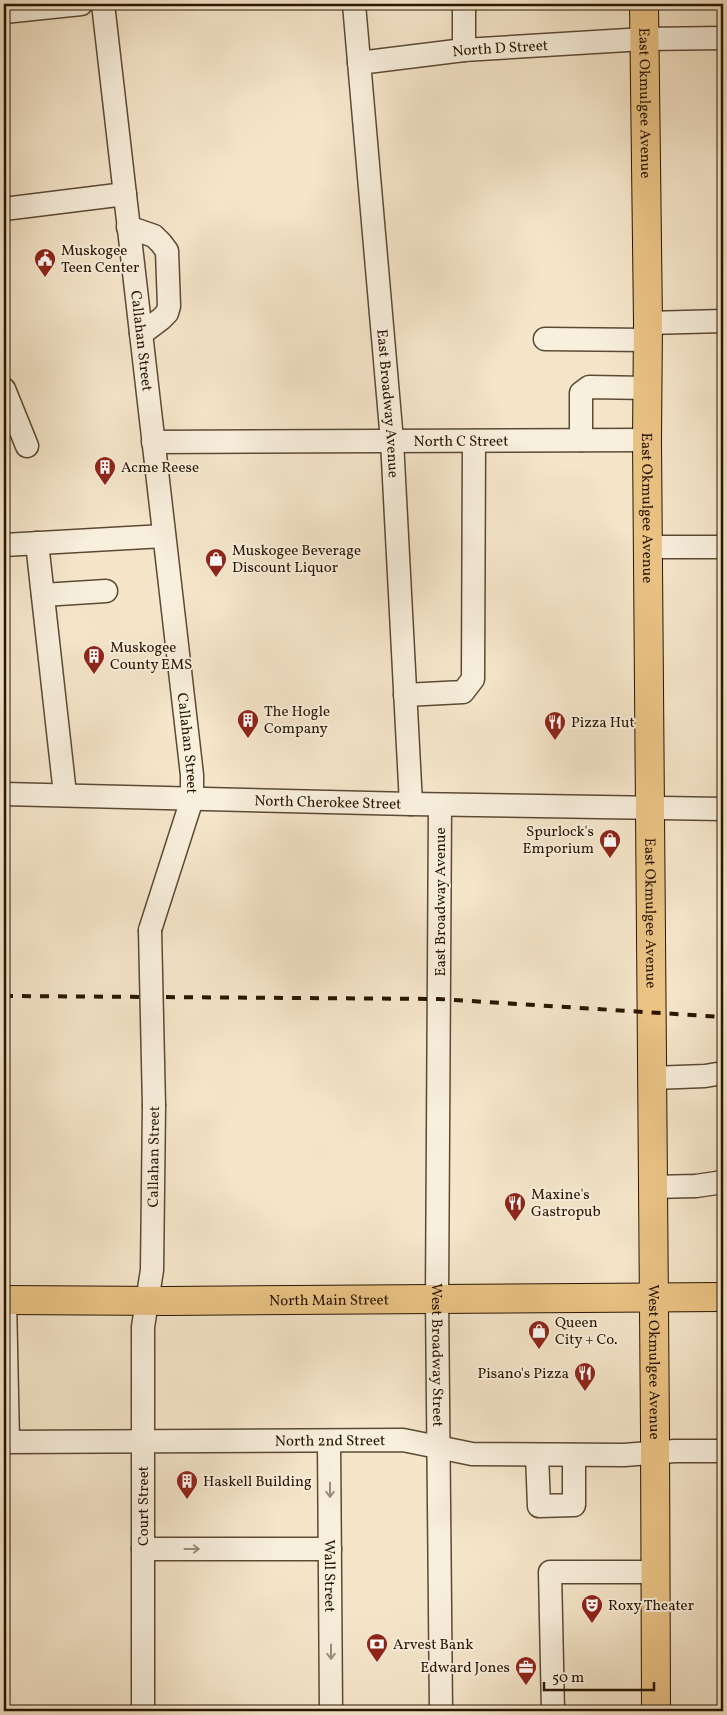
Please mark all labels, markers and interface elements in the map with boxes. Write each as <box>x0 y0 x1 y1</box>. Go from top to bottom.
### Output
street label: East Okmulgee Avenue <box>632 28 655 178</box>
street label: North D Street <box>451 36 549 63</box>
place label: Muskogee Teen Center <box>61 241 139 279</box>
public building icon: Muskogee Teen Center <box>33 247 57 278</box>
street label: Callahan Street <box>124 289 157 393</box>
street label: East Broadway Avenue <box>370 328 403 479</box>
street label: North C Street <box>414 432 508 453</box>
street label: East Okmulgee Avenue <box>635 433 657 583</box>
building icon: Acme Reese <box>93 455 117 486</box>
place label: Acme Reese <box>121 458 199 479</box>
place label: Muskogee Beverage Discount Liquor <box>232 541 361 579</box>
shop icon: Muskogee Beverage Discount Liquor <box>204 547 228 578</box>
place label: Muskogee County EMS <box>110 638 192 676</box>
building icon: Muskogee County EMS <box>82 644 106 675</box>
street label: Callahan Street <box>171 692 201 794</box>
place label: The Hogle Company <box>264 702 330 740</box>
building icon: The Hogle Company <box>236 708 260 739</box>
restaurant icon: Pizza Hut <box>543 710 567 741</box>
place label: Pizza Hut <box>571 713 635 734</box>
street label: North Cherokee Street <box>254 791 402 816</box>
place label: Spurlock's Emporium <box>523 822 594 860</box>
street label: East Broadway Avenue <box>431 827 452 977</box>
shop icon: Spurlock's Emporium <box>598 828 622 859</box>
street label: East Okmulgee Avenue <box>638 838 660 988</box>
street label: Callahan Street <box>144 1106 166 1208</box>
place label: Maxine's Gastropub <box>531 1185 601 1223</box>
restaurant icon: Maxine's Gastropub <box>503 1191 527 1222</box>
street label: West Broadway Street <box>425 1283 447 1427</box>
street label: West Okmulgee Avenue <box>642 1284 664 1440</box>
street label: North Main Street <box>269 1290 389 1312</box>
place label: Queen City + Co. <box>555 1313 618 1351</box>
shop icon: Queen City + Co. <box>527 1319 551 1350</box>
restaurant icon: Pisano's Pizza <box>573 1361 597 1392</box>
place label: Pisano's Pizza <box>478 1364 569 1385</box>
street label: North 2nd Street <box>275 1431 385 1453</box>
street label: Court Street <box>134 1466 155 1546</box>
building icon: Haskell Building <box>175 1469 199 1500</box>
place label: Haskell Building <box>203 1472 312 1493</box>
one-way arrow <box>325 1481 335 1497</box>
street label: Wall Street <box>318 1540 339 1613</box>
one-way arrow <box>184 1544 200 1554</box>
theatre icon: Roxy Theater <box>580 1593 604 1624</box>
place label: Roxy Theater <box>608 1596 694 1617</box>
bank icon: Arvest Bank <box>365 1632 389 1663</box>
place label: Arvest Bank <box>393 1635 473 1656</box>
one-way arrow <box>326 1644 336 1660</box>
office icon: Edward Jones <box>514 1655 538 1686</box>
place label: Edward Jones <box>420 1658 510 1679</box>
scale bar <box>544 1660 654 1692</box>
text: 50 m <box>552 1668 584 1689</box>

